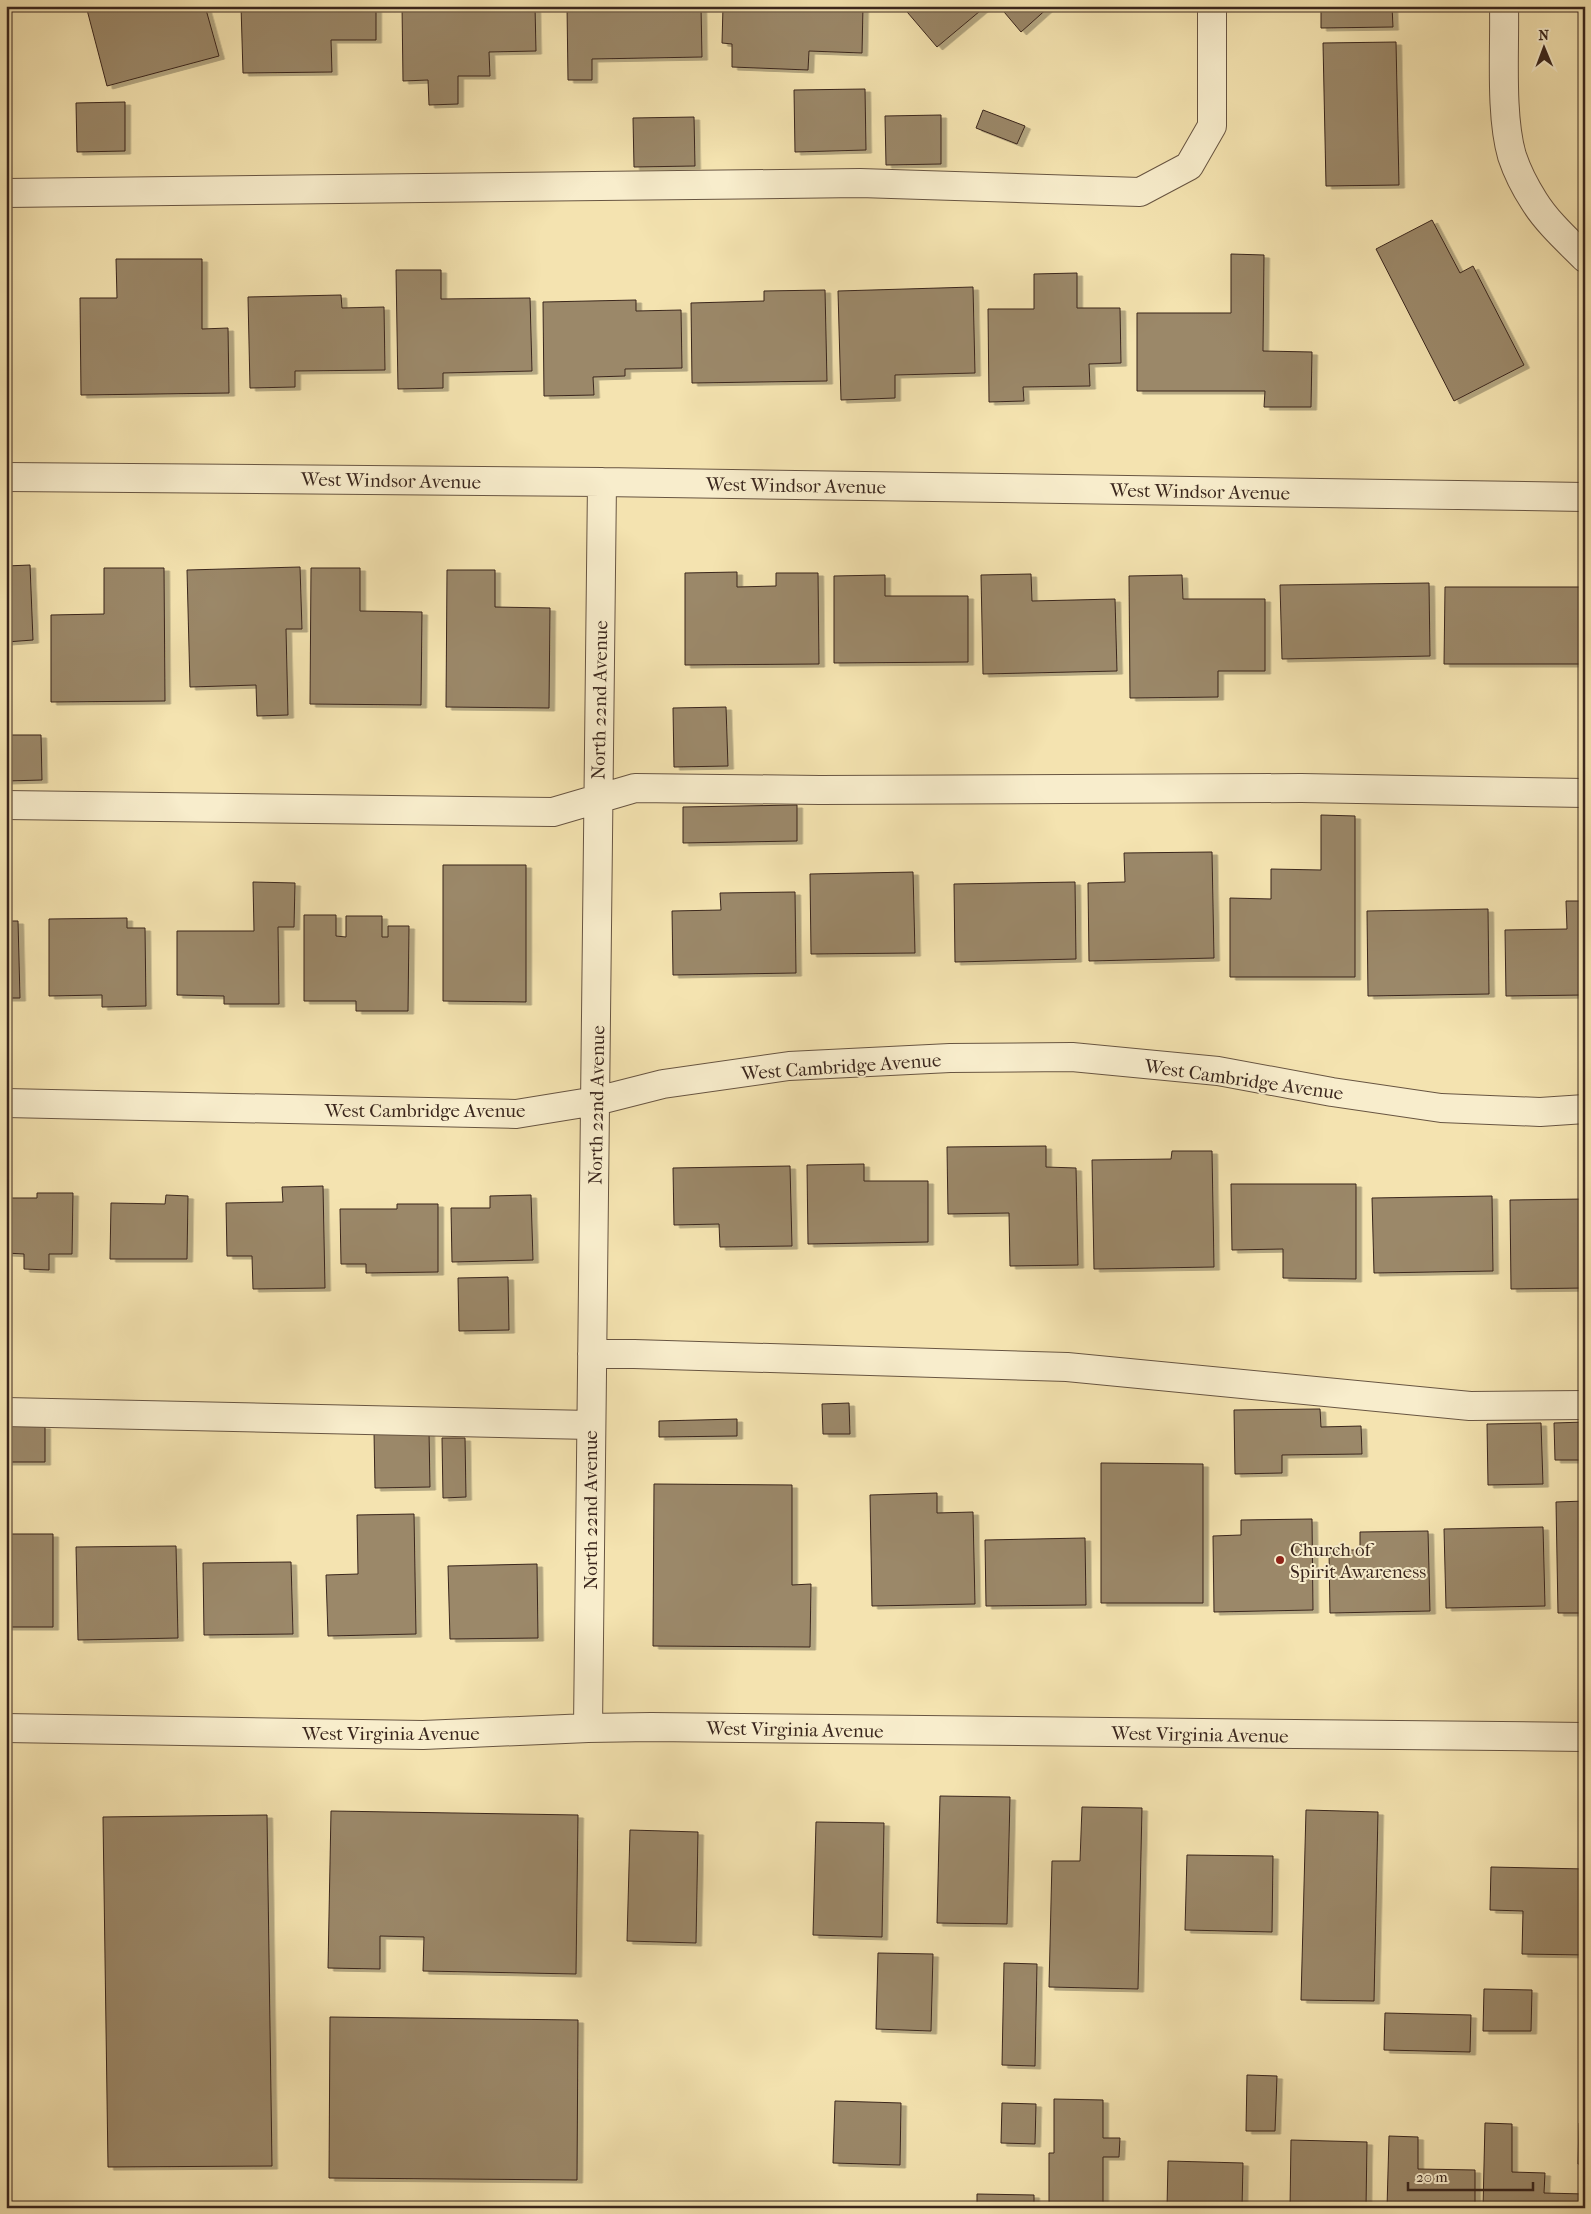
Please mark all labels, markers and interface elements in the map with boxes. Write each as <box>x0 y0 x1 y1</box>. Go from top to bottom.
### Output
north arrow <box>1518 22 1568 72</box>
text: N <box>1538 27 1550 44</box>
street label: West Windsor Avenue <box>300 468 481 494</box>
street label: West Windsor Avenue <box>705 473 886 499</box>
street label: West Windsor Avenue <box>1109 479 1290 505</box>
street label: North 22nd Avenue <box>588 620 612 780</box>
street label: North 22nd Avenue <box>585 1025 609 1185</box>
street label: West Cambridge Avenue <box>739 1049 942 1085</box>
street label: West Cambridge Avenue <box>1142 1055 1345 1105</box>
street label: West Cambridge Avenue <box>324 1100 525 1122</box>
street label: North 22nd Avenue <box>580 1430 602 1590</box>
place label: Church of Spirit Awareness <box>1290 1539 1426 1583</box>
marker: Church of Spirit Awareness <box>1274 1554 1286 1566</box>
street label: West Virginia Avenue <box>705 1717 884 1743</box>
street label: West Virginia Avenue <box>1110 1722 1289 1748</box>
street label: West Virginia Avenue <box>301 1723 480 1745</box>
scale bar <box>1408 2159 1534 2191</box>
text: 20 m <box>1416 2168 1448 2186</box>

